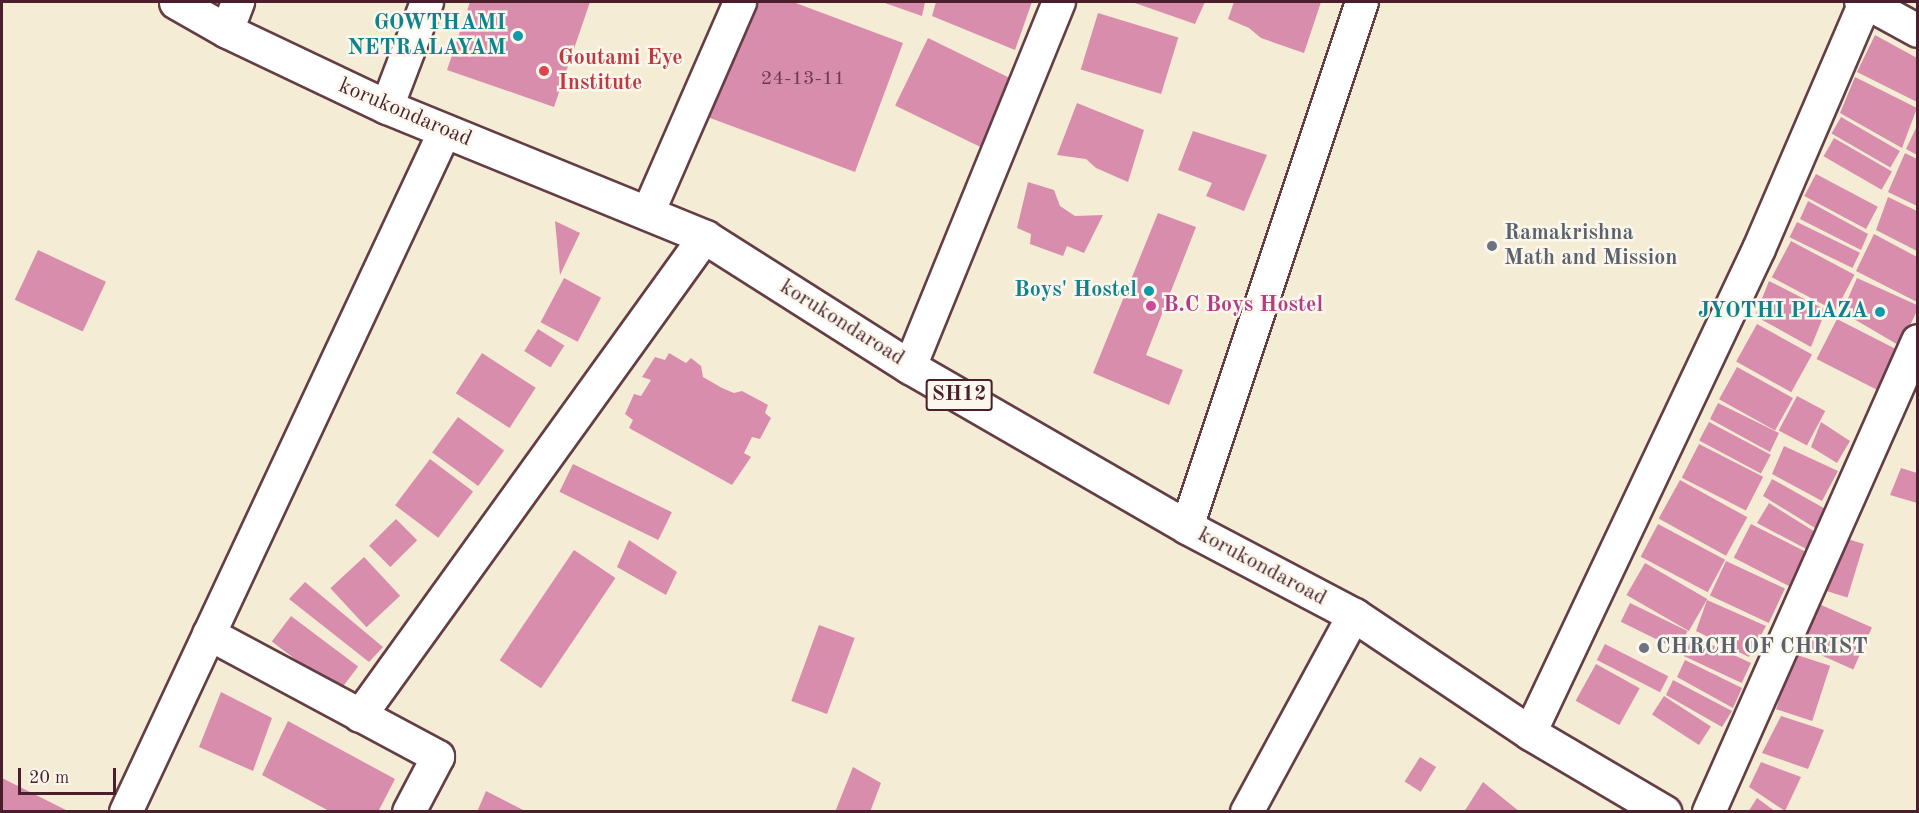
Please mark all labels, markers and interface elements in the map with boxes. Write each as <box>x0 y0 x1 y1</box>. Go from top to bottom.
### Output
place label: GOWTHAMI NETRALAYAM <box>348 10 506 62</box>
marker: GOWTHAMI NETRALAYAM <box>511 29 525 43</box>
place label: Goutami Eye Institute <box>558 45 683 96</box>
marker: Goutami Eye Institute <box>535 62 553 80</box>
house number: 24-13-11 <box>761 67 845 91</box>
street label: korukondaroad <box>334 73 476 153</box>
place label: Ramakrishna Math and Mission <box>1504 220 1677 272</box>
marker: Ramakrishna Math and Mission <box>1485 239 1499 253</box>
street label: korukondaroad <box>775 274 909 372</box>
place label: Boys' Hostel <box>1014 278 1137 304</box>
marker: Boys' Hostel <box>1142 284 1156 298</box>
place label: B.C Boys Hostel <box>1163 293 1323 319</box>
marker: B.C Boys Hostel <box>1144 299 1158 313</box>
place label: JYOTHI PLAZA <box>1698 299 1868 325</box>
marker: JYOTHI PLAZA <box>1873 305 1887 319</box>
road number: SH12 <box>924 377 994 413</box>
street label: korukondaroad <box>1193 522 1331 612</box>
place label: CHRCH OF CHRIST <box>1656 635 1868 661</box>
marker: CHRCH OF CHRIST <box>1637 641 1651 655</box>
scale bar <box>21 756 118 794</box>
text: 20 m <box>29 769 69 787</box>

